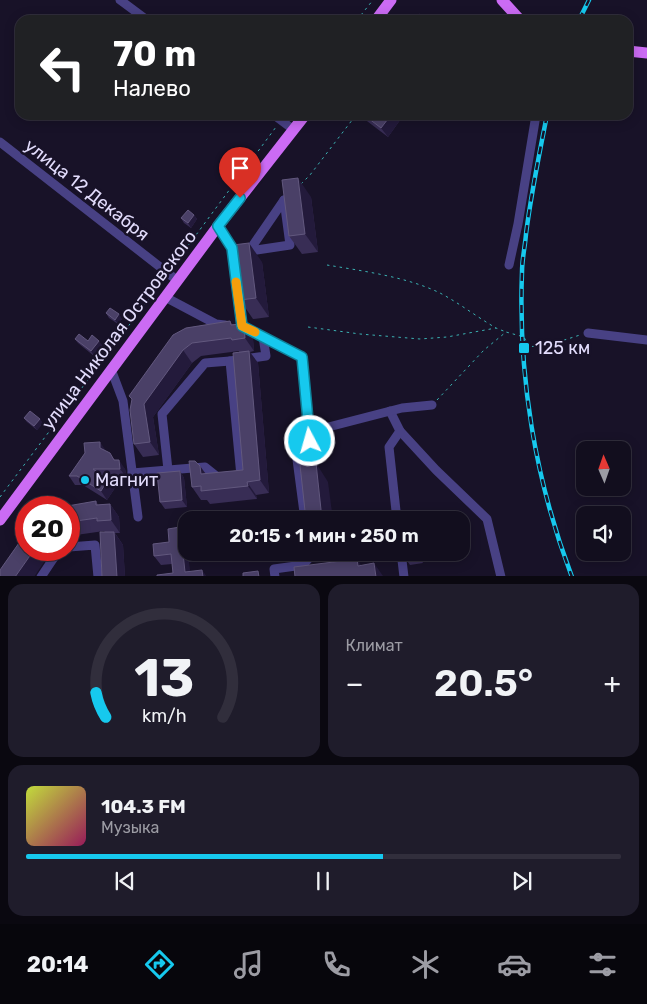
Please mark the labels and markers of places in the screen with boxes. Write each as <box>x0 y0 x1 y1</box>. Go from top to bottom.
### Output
pin <box>219 147 261 198</box>
place label: 125 км <box>535 337 590 359</box>
marker: 125 км <box>517 341 531 355</box>
place label: Магнит <box>95 469 158 491</box>
marker: Магнит <box>79 474 91 486</box>

